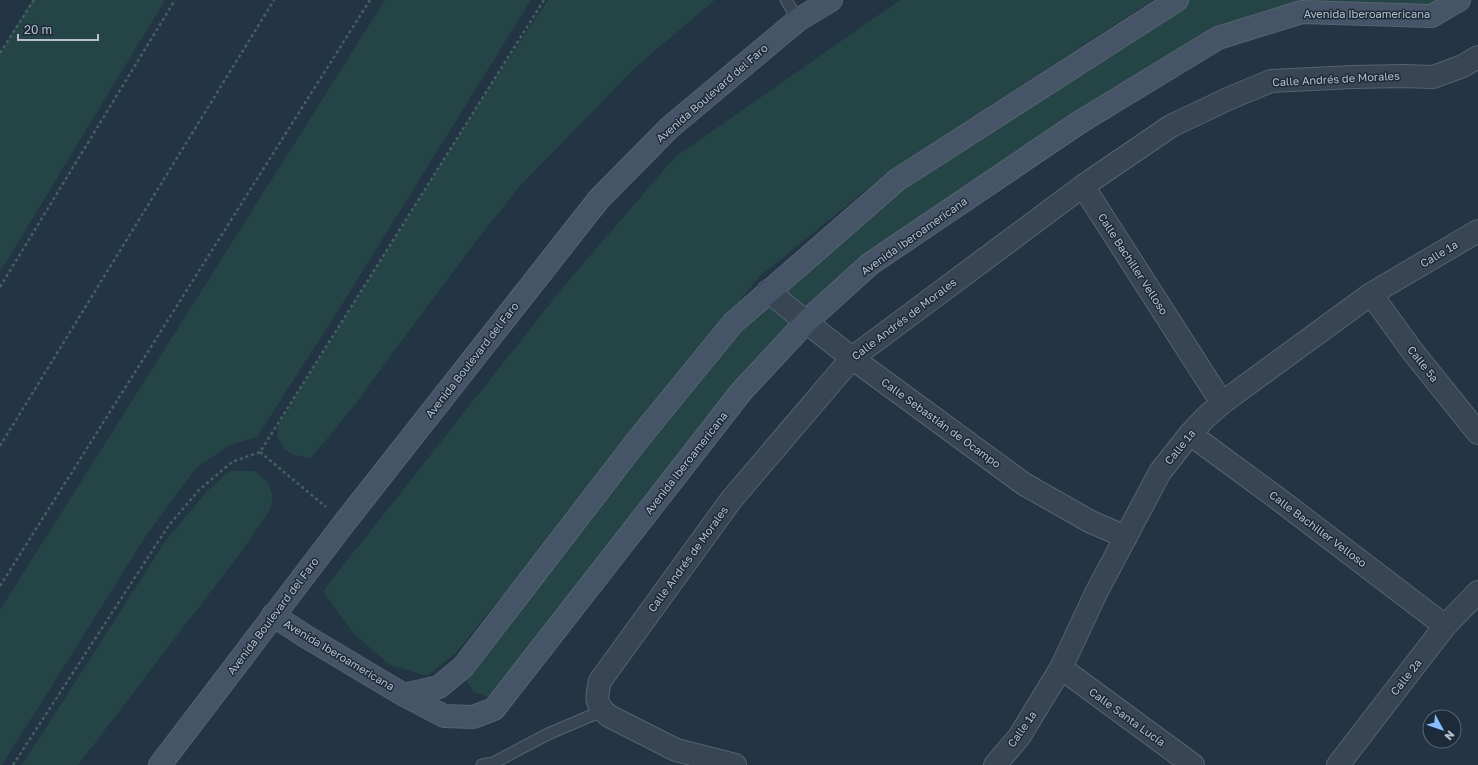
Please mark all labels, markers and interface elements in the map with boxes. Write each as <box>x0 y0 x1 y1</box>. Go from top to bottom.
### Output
street label: Avenida Iberoamericana <box>1304 7 1430 20</box>
scale bar <box>18 16 98 42</box>
text: 20 m <box>24 22 52 37</box>
street label: Avenida Boulevard del Faro <box>653 41 770 144</box>
street label: Calle Andrés de Morales <box>1272 69 1400 88</box>
street label: Avenida Iberoamericana <box>858 194 969 277</box>
street label: Calle Bachiller Velloso <box>1096 211 1171 317</box>
street label: Calle 1a <box>1418 237 1460 270</box>
street label: Calle Andrés de Morales <box>849 275 959 362</box>
street label: Avenida Boulevard del Faro <box>422 299 521 420</box>
street label: Calle 5a <box>1405 343 1442 384</box>
street label: Calle Sebastián de Ocampo <box>879 375 1004 471</box>
street label: Avenida Iberoamericana <box>642 409 730 517</box>
street label: Calle 1a <box>1162 427 1198 467</box>
street label: Calle Bachiller Velloso <box>1267 488 1370 570</box>
street label: Calle Andrés de Morales <box>645 503 731 614</box>
street label: Avenida Boulevard del Faro <box>224 554 321 677</box>
street label: Avenida Iberoamericana <box>282 616 397 693</box>
street label: Calle 2a <box>1387 656 1424 697</box>
street label: Calle Santa Lucía <box>1087 685 1168 749</box>
street label: Calle 1a <box>1004 708 1039 749</box>
north arrow <box>1422 709 1462 749</box>
text: N <box>1442 728 1458 743</box>

